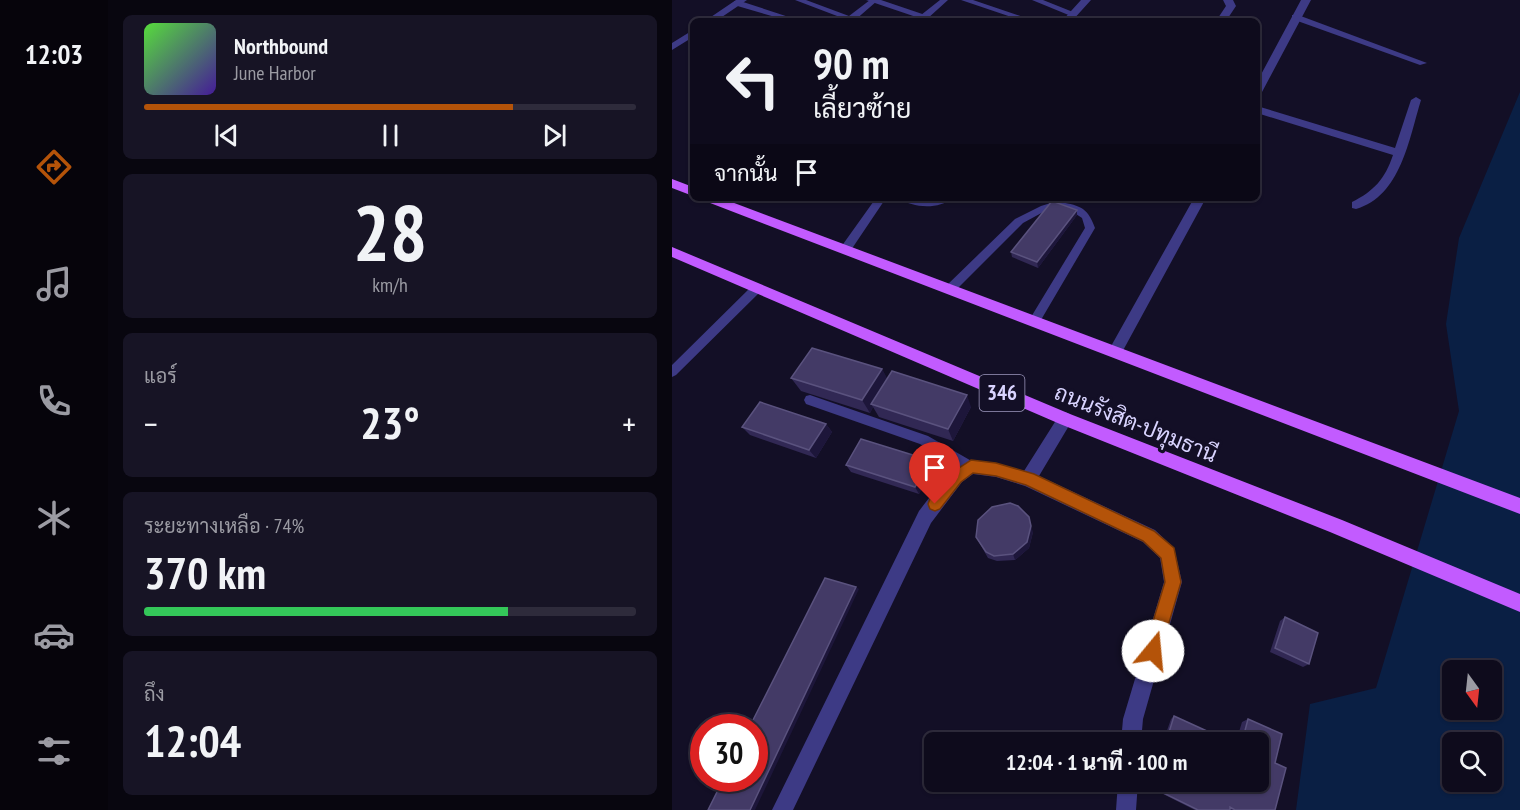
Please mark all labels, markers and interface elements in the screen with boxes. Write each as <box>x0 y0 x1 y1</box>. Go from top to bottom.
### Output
text: Northbound <box>234 32 328 60</box>
text: 90 m <box>813 36 890 91</box>
text: 12:03 <box>25 37 83 71</box>
icon: left <box>714 42 792 120</box>
text: June Harbor <box>234 60 316 86</box>
text: เลี้ยวซ้าย <box>813 91 911 125</box>
icon: previous <box>210 119 243 152</box>
icon: pause <box>374 119 407 152</box>
icon: next <box>538 119 571 152</box>
icon: directions <box>33 146 75 188</box>
icon: arrive <box>790 156 823 189</box>
text: จากนั้น <box>714 159 778 187</box>
text: 28 <box>353 182 427 283</box>
icon: music <box>33 263 75 305</box>
text: km/h <box>372 272 408 298</box>
text: แอร์ <box>144 363 177 389</box>
road number: 346 <box>980 375 1024 411</box>
street label: ถนนรังสิต-ปทุมธานี <box>1050 378 1221 470</box>
icon: phone <box>33 380 75 422</box>
text: 23° <box>360 393 420 451</box>
text: − <box>144 402 158 445</box>
text: + <box>622 402 636 445</box>
pin <box>909 442 960 504</box>
icon: arrive <box>918 451 951 484</box>
icon: climate <box>33 497 75 539</box>
text: ระยะทางเหลือ · 74% <box>144 513 304 539</box>
text: 370 km <box>144 543 266 601</box>
icon: car <box>33 614 75 656</box>
position arrow <box>1121 619 1185 683</box>
north arrow <box>1442 660 1502 720</box>
map controls <box>1442 660 1502 792</box>
text: ถึง <box>144 681 165 707</box>
text: 12:04 <box>144 711 241 769</box>
speed limit sign: 30 <box>690 714 768 792</box>
icon: filters <box>33 730 75 772</box>
button: search <box>1442 732 1502 792</box>
text: 12:04 · 1 นาที · 100 m <box>1006 748 1187 776</box>

